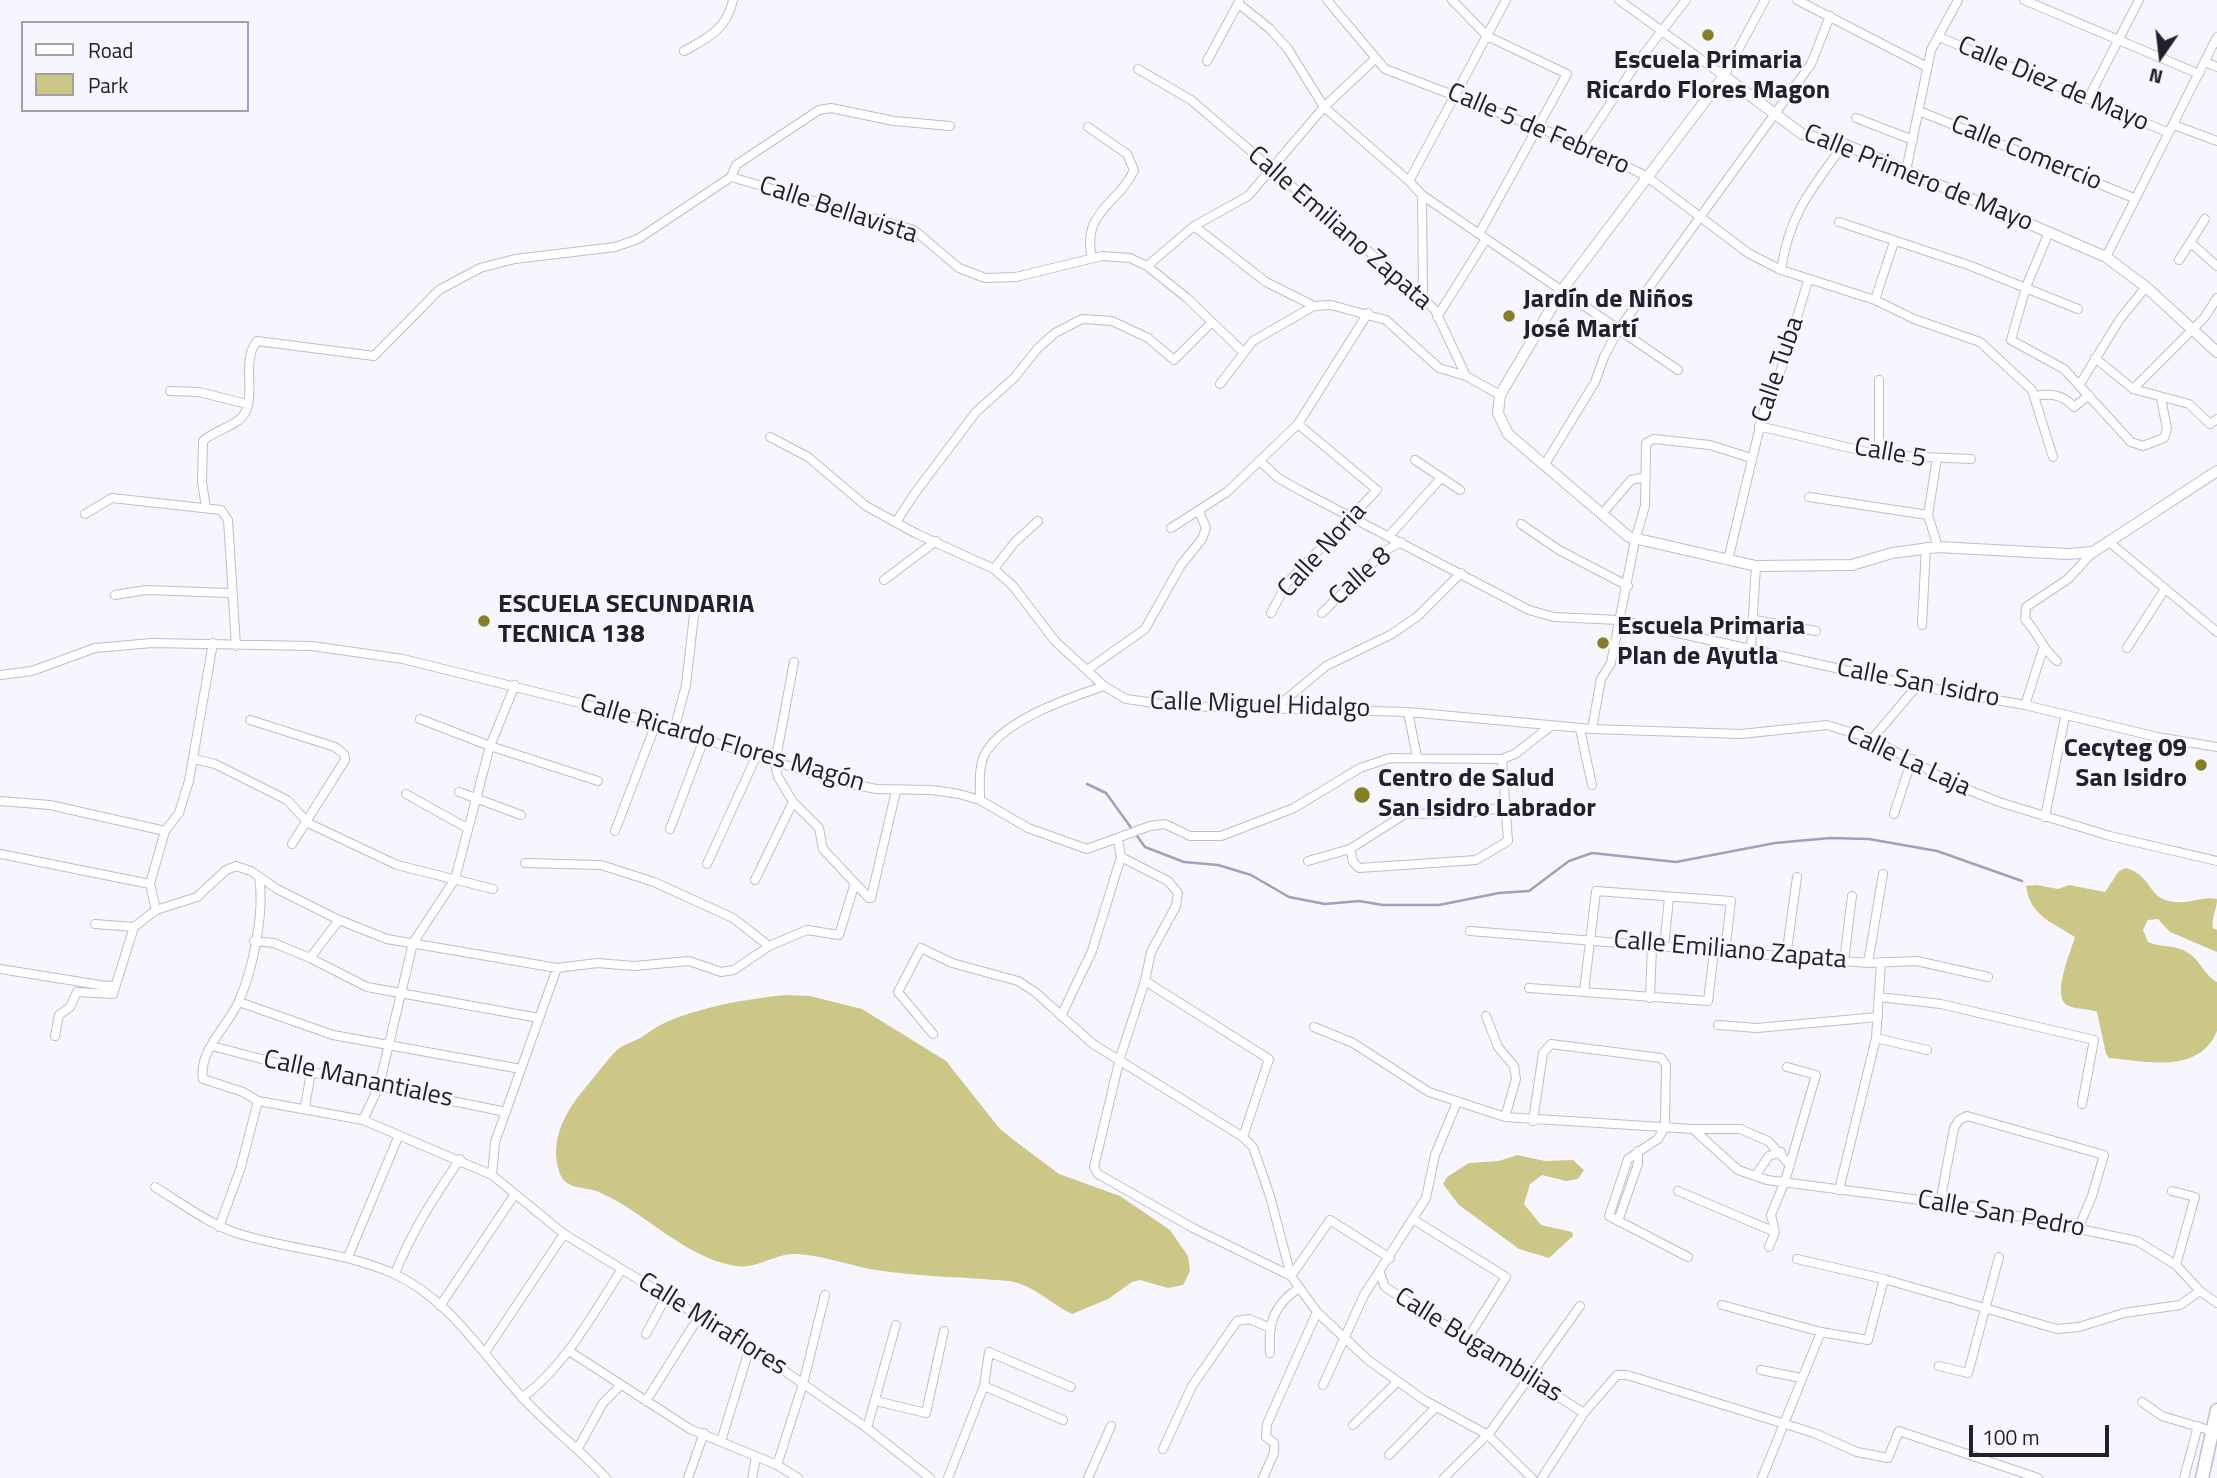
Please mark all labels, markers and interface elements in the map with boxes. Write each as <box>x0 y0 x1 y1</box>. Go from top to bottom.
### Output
legend <box>21 21 248 112</box>
north arrow <box>2126 21 2196 91</box>
marker: Escuela Primaria Ricardo Flores Magon <box>1700 27 1716 43</box>
street label: Calle Diez de Mayo <box>1953 31 2153 139</box>
text: Road <box>88 34 133 66</box>
place label: Escuela Primaria Ricardo Flores Magon <box>1586 46 1830 108</box>
text: N <box>2146 61 2166 93</box>
text: Park <box>88 69 128 101</box>
street label: Calle 5 de Febrero <box>1442 77 1634 183</box>
street label: Calle Comercio <box>1946 110 2106 198</box>
street label: Calle Primero de Mayo <box>1799 119 2037 239</box>
street label: Calle Emiliano Zapata <box>1241 141 1437 317</box>
street label: Calle Bellavista <box>755 171 921 251</box>
place label: Jardín de Niños José Martí <box>1523 285 1693 346</box>
marker: Jardín de Niños José Martí <box>1501 308 1517 324</box>
street label: Calle Tuba <box>1746 313 1812 427</box>
street label: Calle 5 <box>1852 432 1928 476</box>
street label: Calle Noria <box>1272 497 1374 605</box>
street label: Calle 8 <box>1324 541 1398 613</box>
place label: ESCUELA SECUNDARIA TECNICA 138 <box>498 590 754 652</box>
place label: Escuela Primaria Plan de Ayutla <box>1617 612 1805 674</box>
marker: ESCUELA SECUNDARIA TECNICA 138 <box>476 613 492 629</box>
marker: Escuela Primaria Plan de Ayutla <box>1595 635 1611 651</box>
street label: Calle San Isidro <box>1834 653 2002 715</box>
street label: Calle Miguel Hidalgo <box>1149 687 1371 725</box>
street label: Calle Ricardo Flores Magón <box>576 688 868 800</box>
street label: Calle La Laja <box>1841 720 1975 804</box>
place label: Cecyteg 09 San Isidro <box>2064 734 2187 796</box>
marker: Cecyteg 09 San Isidro <box>2193 757 2209 773</box>
place label: Centro de Salud San Isidro Labrador <box>1378 764 1596 826</box>
marker: Centro de Salud San Isidro Labrador <box>1352 785 1372 805</box>
street label: Calle Emiliano Zapata <box>1612 925 1848 977</box>
street label: Calle Manantiales <box>260 1045 456 1115</box>
street label: Calle San Pedro <box>1915 1185 2087 1245</box>
street label: Calle Miraflores <box>632 1267 792 1383</box>
street label: Calle Bugambilias <box>1388 1282 1568 1410</box>
scale bar <box>1972 1412 2112 1456</box>
text: 100 m <box>1982 1421 2039 1453</box>

